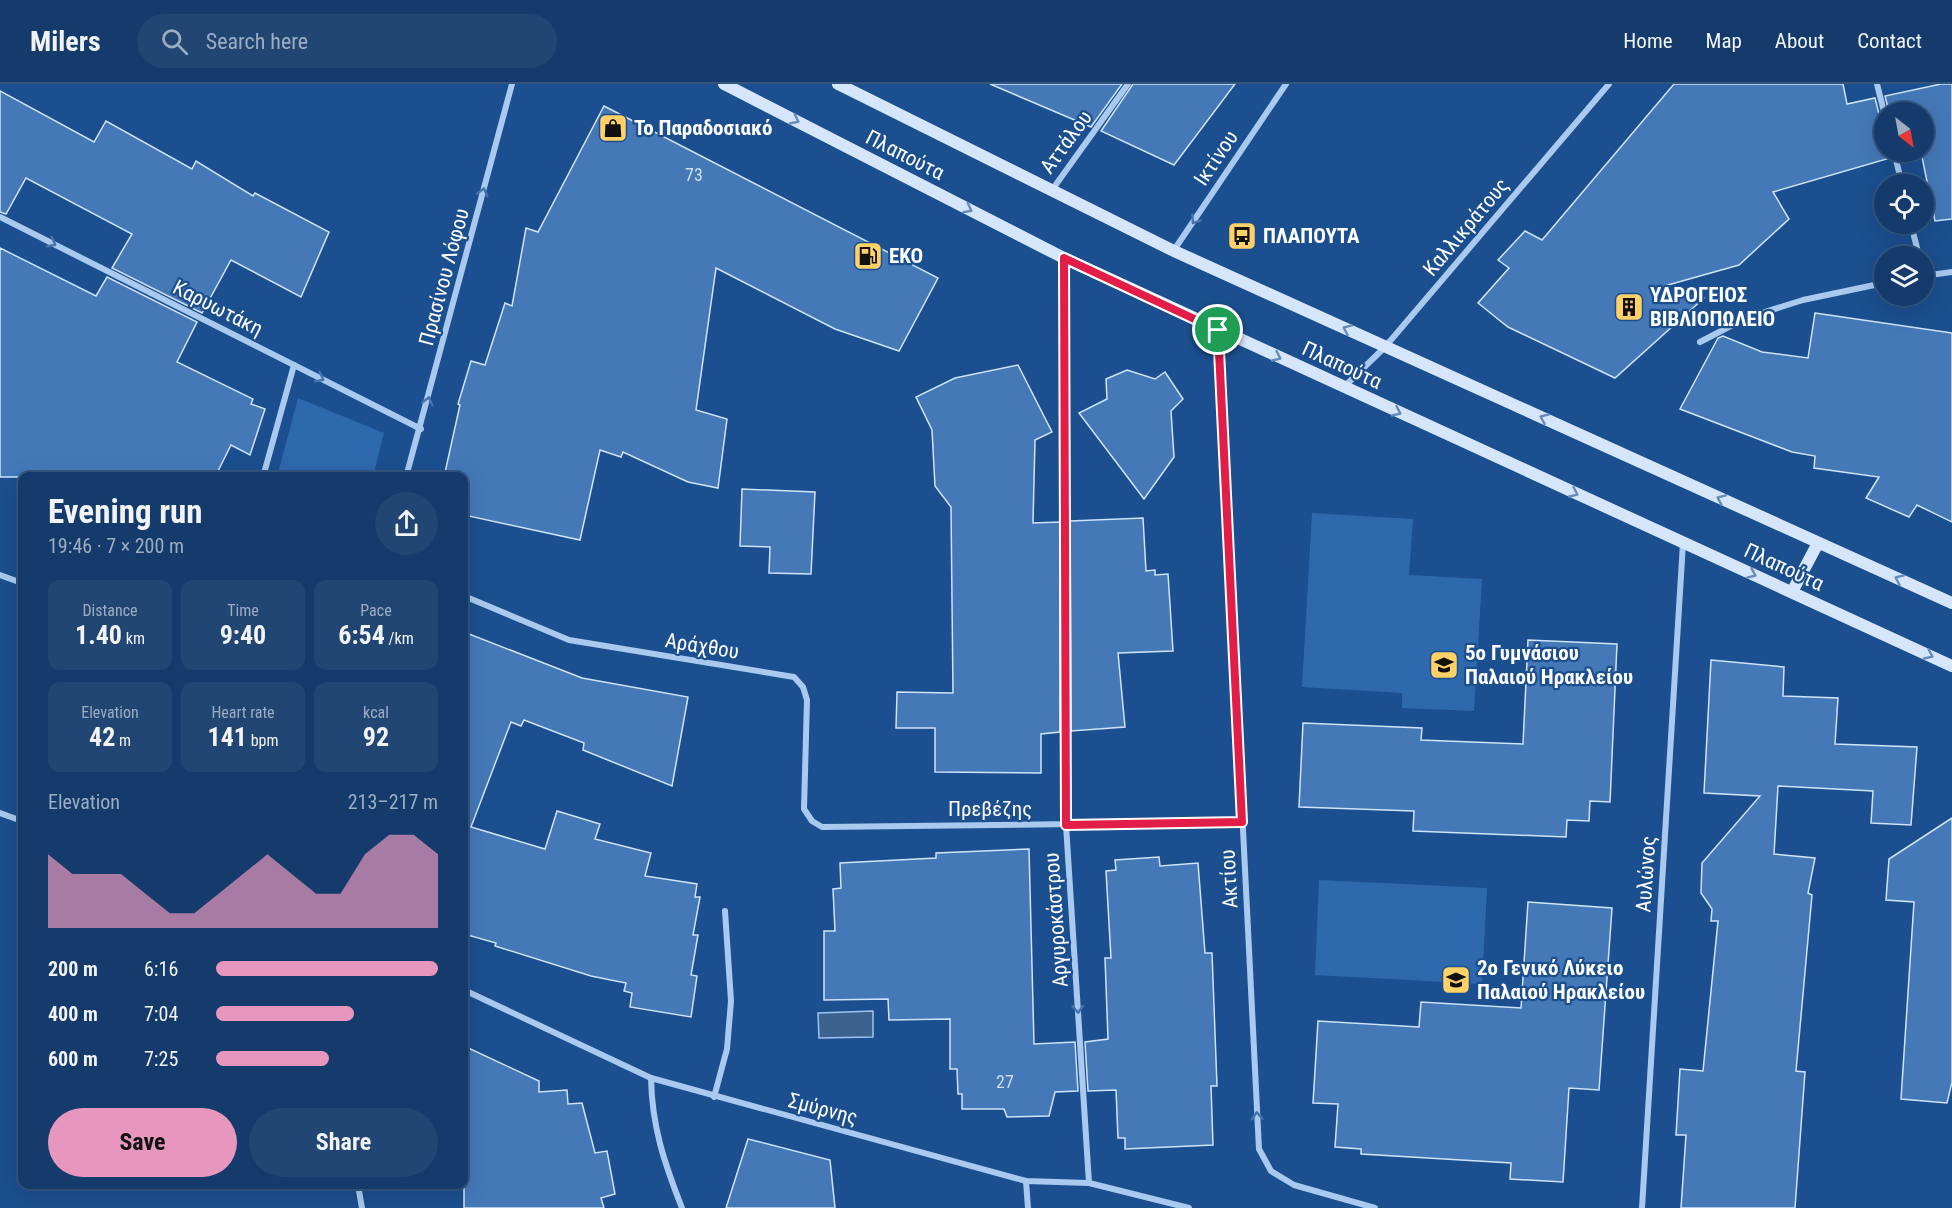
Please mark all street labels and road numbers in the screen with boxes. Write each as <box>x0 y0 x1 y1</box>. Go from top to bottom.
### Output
street label: Αττάλου <box>1035 106 1097 178</box>
street label: Πλαπούτα <box>862 125 949 185</box>
street label: Ικτίνου <box>1189 126 1243 190</box>
street label: Καλλικράτους <box>1418 173 1514 281</box>
street label: Πρασίνου Λόφου <box>414 206 474 348</box>
street label: Καρυωτάκη <box>169 275 267 341</box>
street label: Πλαπούτα <box>1298 336 1386 394</box>
street label: Πλαπούτα <box>1740 538 1828 596</box>
street label: Αράχθου <box>663 628 741 664</box>
street label: Πρεβέζης <box>948 797 1032 821</box>
street label: Αυλώνος <box>1631 835 1661 913</box>
street label: Ακτίου <box>1215 849 1243 909</box>
street label: Αργυροκάστρου <box>1039 852 1073 988</box>
street label: Σμύρνης <box>786 1088 860 1130</box>

